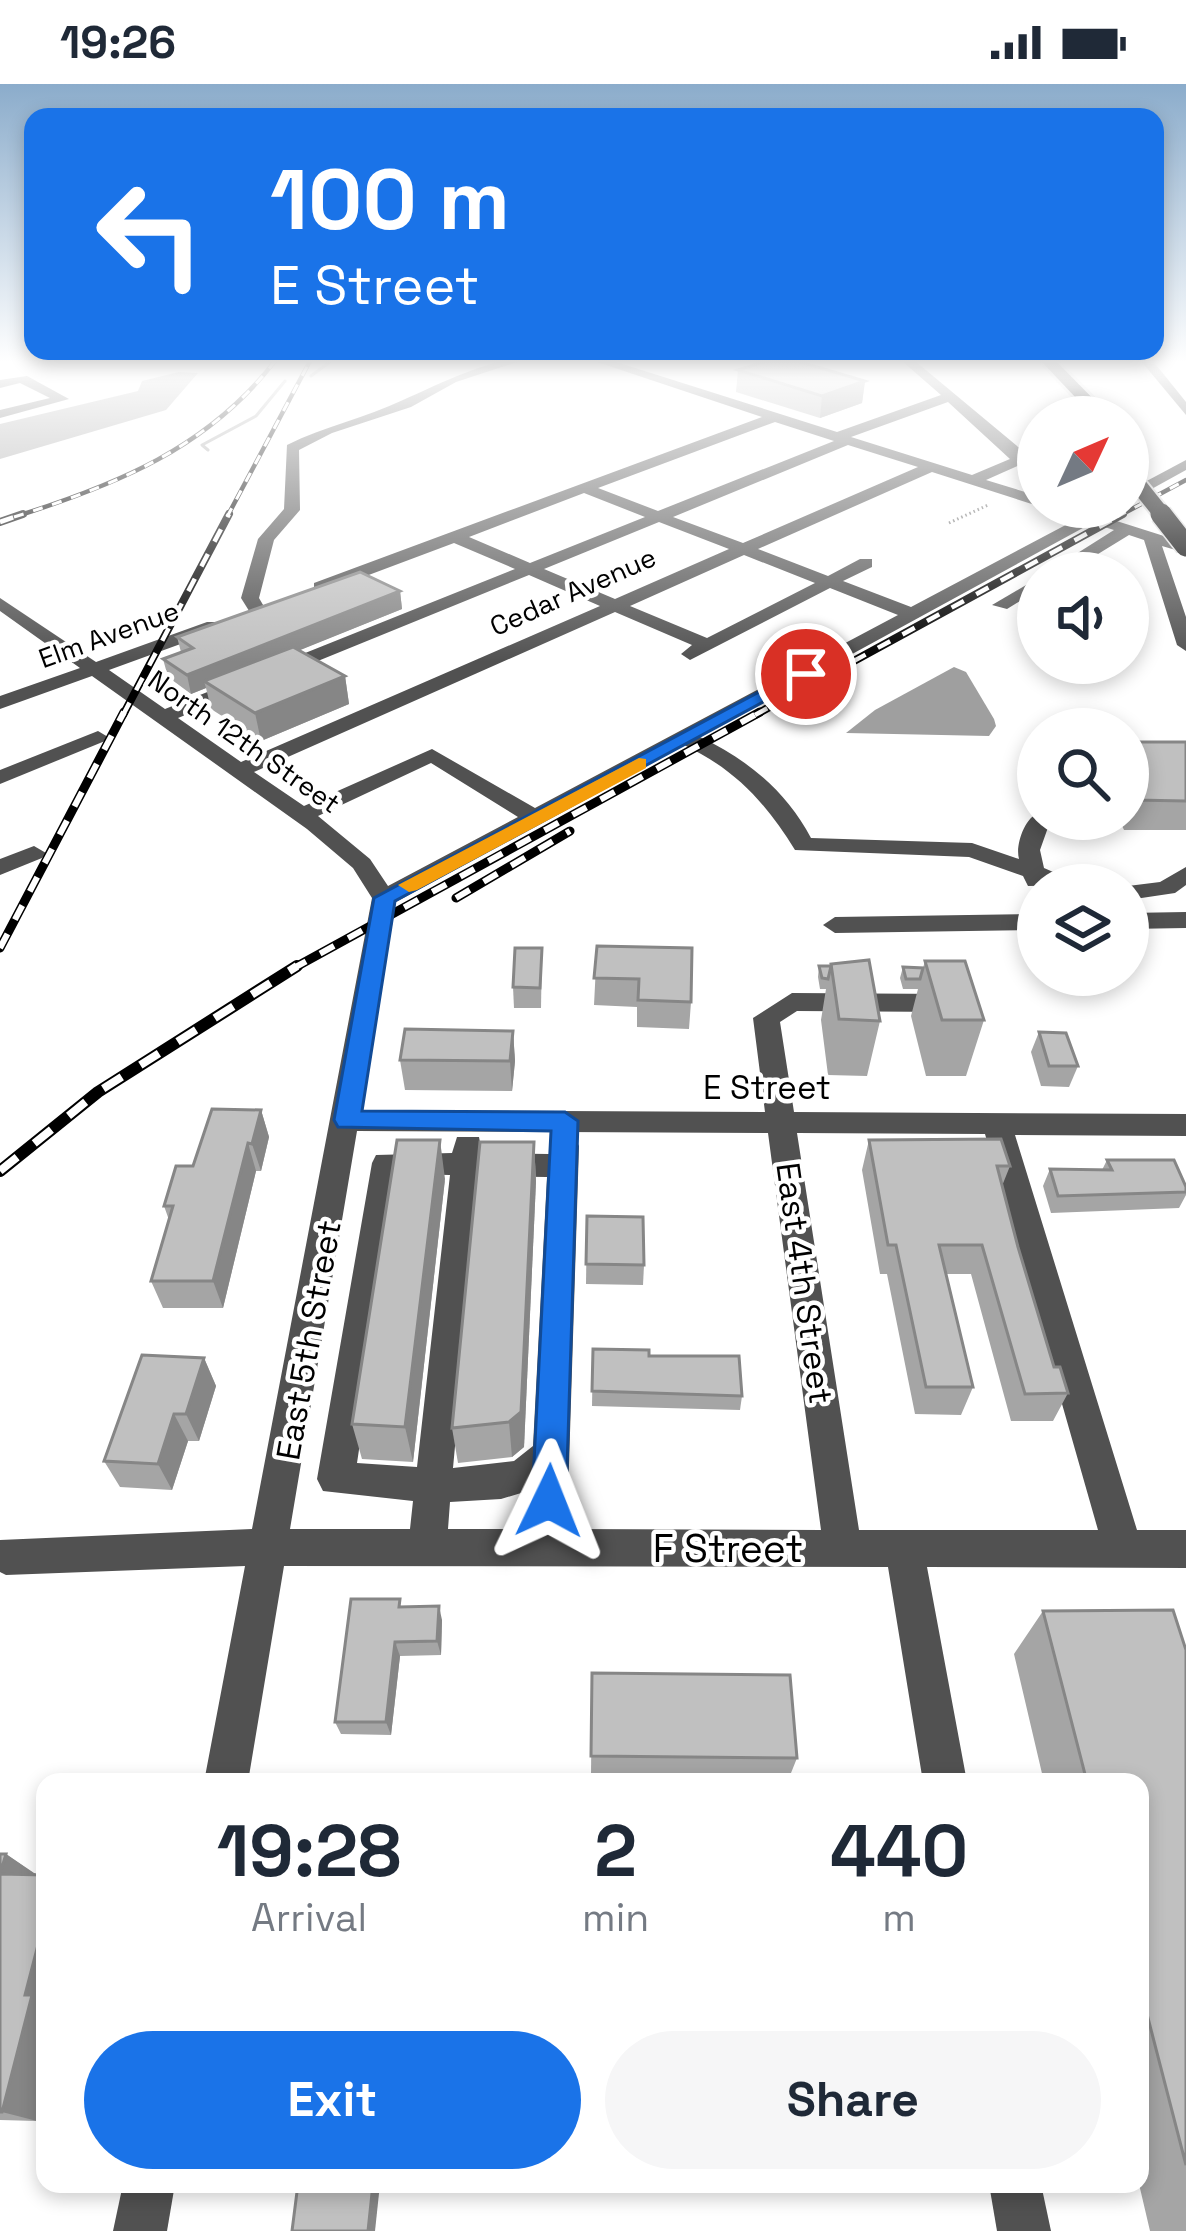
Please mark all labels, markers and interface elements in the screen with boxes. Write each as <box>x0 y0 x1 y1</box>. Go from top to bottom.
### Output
text: 19:26 <box>60 14 176 71</box>
text: 100 m <box>270 146 510 254</box>
icon: left <box>72 156 228 312</box>
text: E Street <box>270 251 479 320</box>
north arrow <box>1017 396 1149 528</box>
map controls <box>1017 396 1149 996</box>
street label: Cedar Avenue <box>484 539 661 644</box>
button: sound <box>1017 552 1149 684</box>
street label: Elm Avenue <box>34 593 184 676</box>
pin <box>755 623 857 725</box>
icon: arrive <box>773 641 839 707</box>
street label: North 12th Street <box>141 662 347 821</box>
button: search <box>1017 708 1149 840</box>
button: layers <box>1017 864 1149 996</box>
street label: E Street <box>703 1067 831 1109</box>
street label: East 4th Street <box>766 1160 842 1407</box>
street label: East 5th Street <box>267 1217 351 1463</box>
position arrow <box>486 1438 612 1564</box>
street label: F Street <box>653 1524 803 1573</box>
text: 19:28 <box>217 1805 401 1897</box>
text: 2 <box>594 1805 637 1897</box>
text: 440 <box>830 1805 968 1897</box>
text: Arrival <box>251 1893 367 1942</box>
text: min <box>582 1893 649 1942</box>
text: m <box>882 1893 916 1942</box>
button: Exit <box>84 2031 581 2169</box>
button: Share <box>605 2031 1101 2169</box>

